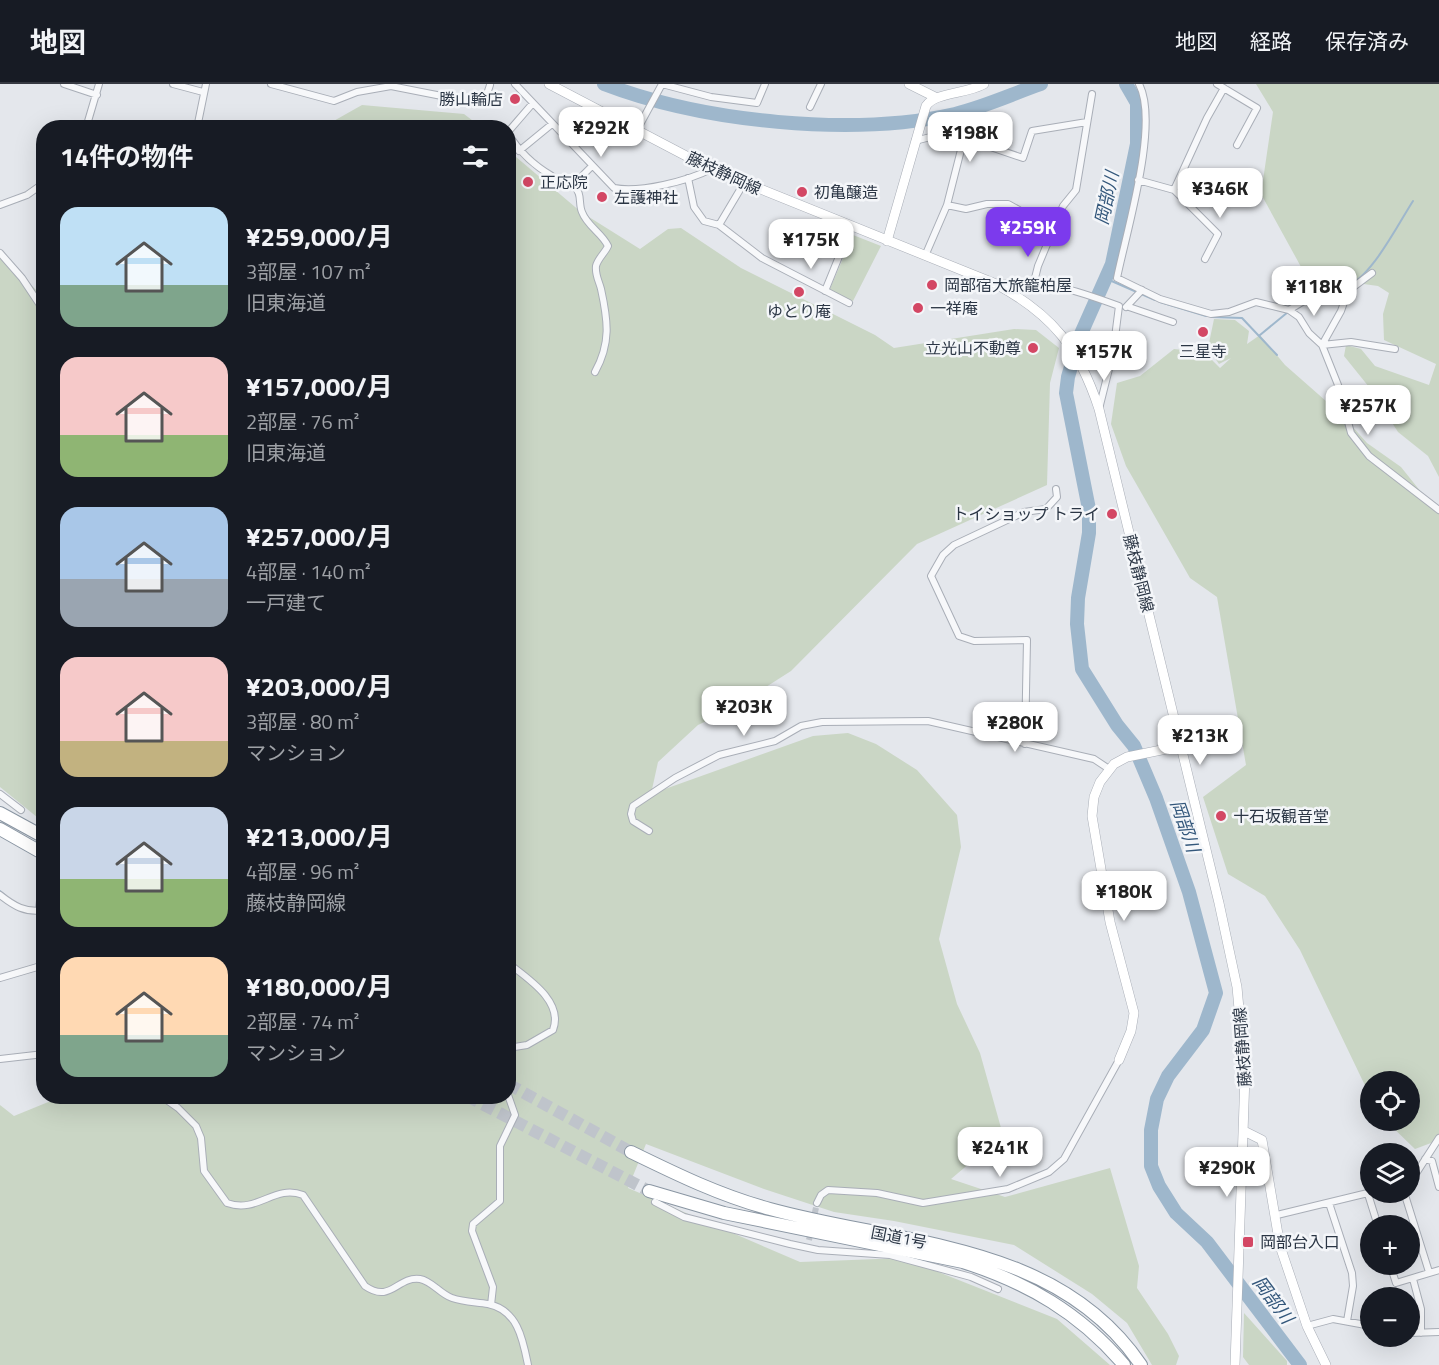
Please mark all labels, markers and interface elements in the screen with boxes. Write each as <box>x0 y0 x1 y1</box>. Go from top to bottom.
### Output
text: 地図 <box>30 20 86 63</box>
text: 地図 <box>1175 25 1217 57</box>
text: 経路 <box>1250 25 1292 57</box>
text: 保存済み <box>1325 25 1409 57</box>
place label: 勝山輪店 <box>439 87 503 111</box>
marker: 勝山輪店 <box>508 92 522 106</box>
pin: ¥292K <box>559 107 643 158</box>
text: ¥292K <box>573 111 629 142</box>
pin: ¥198K <box>928 112 1012 163</box>
text: ¥198K <box>942 116 998 147</box>
text: 14件の物件 <box>60 137 193 176</box>
icon: filters <box>459 140 492 173</box>
street label: 藤枝静岡線 <box>683 145 765 201</box>
water label: 岡部川 <box>1088 167 1126 227</box>
pin: ¥346K <box>1178 168 1262 219</box>
place label: 正応院 <box>540 170 588 194</box>
text: ¥346K <box>1192 172 1248 203</box>
marker: 正応院 <box>521 175 535 189</box>
place label: 初亀醸造 <box>814 180 878 204</box>
place label: 左護神社 <box>614 185 678 209</box>
marker: 初亀醸造 <box>795 185 809 199</box>
marker: 左護神社 <box>595 190 609 204</box>
pin: ¥259K <box>986 207 1070 258</box>
text: ¥259K <box>1000 211 1056 242</box>
text: ¥259,000/月 <box>246 217 393 256</box>
pin: ¥175K <box>769 219 853 270</box>
text: ¥175K <box>783 223 839 254</box>
icon: home <box>108 231 180 303</box>
text: 3部屋 · 107 m² <box>246 256 371 287</box>
pin: ¥118K <box>1272 266 1356 317</box>
text: ¥118K <box>1286 270 1342 301</box>
place label: 岡部宿大旅籠柏屋 <box>944 273 1072 297</box>
marker: 岡部宿大旅籠柏屋 <box>925 278 939 292</box>
marker: ゆとり庵 <box>792 285 806 299</box>
text: 旧東海道 <box>246 287 326 318</box>
place label: 一祥庵 <box>930 296 978 320</box>
place label: ゆとり庵 <box>767 299 831 323</box>
marker: 一祥庵 <box>911 301 925 315</box>
marker: 三星寺 <box>1196 325 1210 339</box>
pin: ¥157K <box>1062 331 1146 382</box>
text: ¥157K <box>1076 335 1132 366</box>
place label: 立光山不動尊 <box>925 336 1021 360</box>
place label: 三星寺 <box>1179 339 1227 363</box>
marker: 立光山不動尊 <box>1026 341 1040 355</box>
text: ¥157,000/月 <box>246 367 393 406</box>
icon: home <box>108 381 180 453</box>
pin: ¥257K <box>1326 385 1410 436</box>
text: ¥257K <box>1340 389 1396 420</box>
text: 2部屋 · 76 m² <box>246 406 359 437</box>
text: 旧東海道 <box>246 437 326 468</box>
place label: トイショップ トライ <box>952 502 1100 526</box>
marker: トイショップ トライ <box>1105 507 1119 521</box>
text: ¥257,000/月 <box>246 517 393 556</box>
icon: home <box>108 531 180 603</box>
street label: 藤枝静岡線 <box>1118 531 1160 615</box>
text: 4部屋 · 140 m² <box>246 556 371 587</box>
text: 一戸建て <box>246 587 326 618</box>
text: ¥203,000/月 <box>246 667 393 706</box>
icon: home <box>108 681 180 753</box>
pin: ¥203K <box>702 686 786 737</box>
text: ¥203K <box>716 690 772 721</box>
pin: ¥280K <box>973 702 1057 753</box>
text: 3部屋 · 80 m² <box>246 706 359 737</box>
text: ¥280K <box>987 706 1043 737</box>
pin: ¥213K <box>1158 715 1242 766</box>
text: ¥213K <box>1172 719 1228 750</box>
text: マンション <box>246 737 346 768</box>
water label: 岡部川 <box>1164 796 1208 858</box>
place label: 十石坂観音堂 <box>1233 804 1329 828</box>
marker: 十石坂観音堂 <box>1214 809 1228 823</box>
text: ¥213,000/月 <box>246 817 393 856</box>
icon: home <box>108 831 180 903</box>
text: 4部屋 · 96 m² <box>246 856 359 887</box>
pin: ¥180K <box>1082 871 1166 922</box>
text: ¥180K <box>1096 875 1152 906</box>
text: 藤枝静岡線 <box>246 887 346 918</box>
text: ¥180,000/月 <box>246 967 393 1006</box>
icon: home <box>108 981 180 1053</box>
text: 2部屋 · 74 m² <box>246 1006 359 1037</box>
street label: 藤枝静岡線 <box>1227 1006 1257 1088</box>
text: マンション <box>246 1037 346 1068</box>
map controls <box>1360 1071 1420 1347</box>
button: locate <box>1360 1071 1420 1131</box>
pin: ¥241K <box>958 1127 1042 1178</box>
text: ¥241K <box>972 1131 1028 1162</box>
button: layers <box>1360 1143 1420 1203</box>
pin: ¥290K <box>1185 1147 1269 1198</box>
text: ¥290K <box>1199 1151 1255 1182</box>
button: + <box>1360 1215 1420 1275</box>
street label: 国道1号 <box>869 1220 929 1254</box>
place label: 岡部台入口 <box>1260 1230 1340 1254</box>
marker: 岡部台入口 <box>1241 1235 1255 1249</box>
water label: 岡部川 <box>1246 1270 1302 1331</box>
button: − <box>1360 1287 1420 1347</box>

